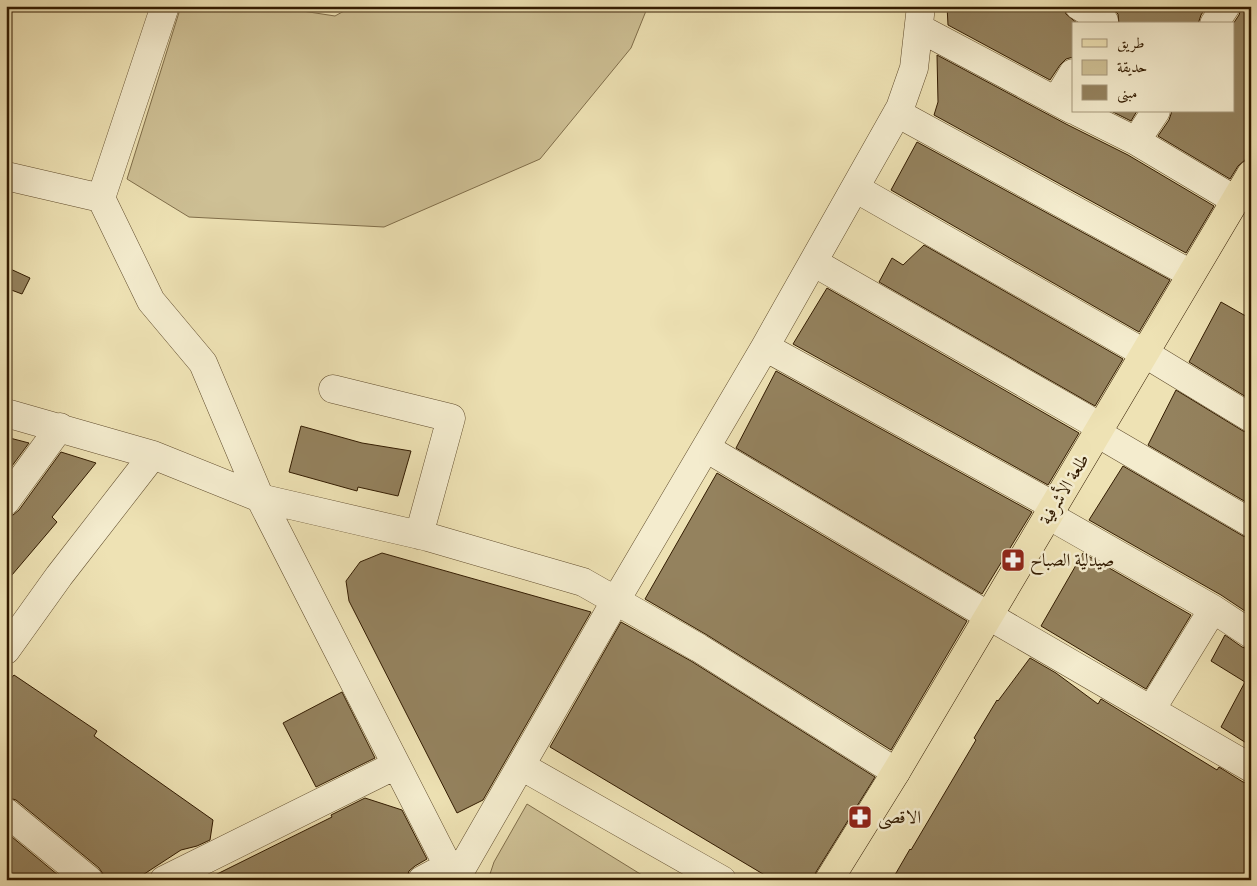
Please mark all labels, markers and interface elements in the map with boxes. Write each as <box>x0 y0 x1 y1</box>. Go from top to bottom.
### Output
legend <box>1072 22 1234 112</box>
text: طريق <box>1117 34 1144 53</box>
text: حديقة <box>1117 58 1147 77</box>
text: مبنى <box>1117 84 1137 104</box>
street label: طلعة الأشرفية <box>1032 448 1096 530</box>
pharmacy icon: صيدلية الصباح <box>1000 547 1026 573</box>
place label: صيدلية الصباح <box>1030 550 1114 576</box>
pharmacy icon: الاقصى <box>847 804 873 830</box>
place label: الاقصى <box>878 807 921 830</box>

